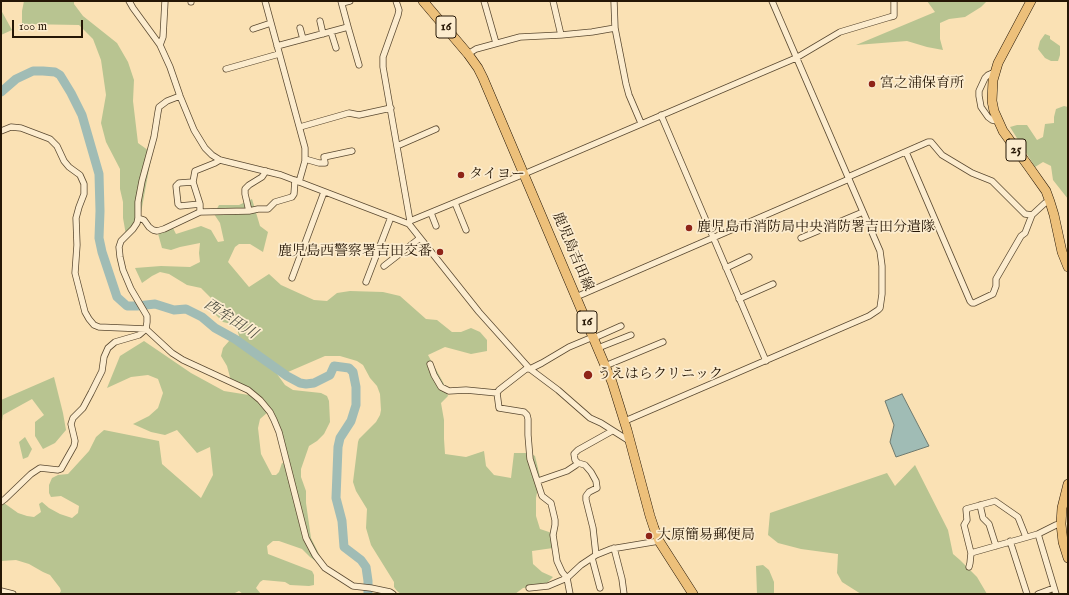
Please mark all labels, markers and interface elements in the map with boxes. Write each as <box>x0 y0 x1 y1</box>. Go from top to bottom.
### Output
scale bar <box>14 12 85 38</box>
road number: 16 <box>436 16 456 38</box>
text: 100 m <box>19 19 47 34</box>
place label: 宮之浦保育所 <box>880 76 964 92</box>
marker: 宮之浦保育所 <box>867 79 877 89</box>
road number: 25 <box>1006 139 1026 161</box>
place label: タイヨー <box>469 167 525 183</box>
marker: タイヨー <box>456 170 466 180</box>
street label: 鹿児島吉田線 <box>548 210 596 294</box>
place label: 鹿児島市消防局中央消防署吉田分遣隊 <box>697 220 935 236</box>
marker: 鹿児島市消防局中央消防署吉田分遣隊 <box>684 223 694 233</box>
place label: 鹿児島西警察署吉田交番 <box>278 244 432 260</box>
marker: 鹿児島西警察署吉田交番 <box>435 247 445 257</box>
water label: 西牟田川 <box>200 296 260 344</box>
road number: 16 <box>577 311 597 333</box>
place label: うえはらクリニック <box>597 367 723 383</box>
marker: うえはらクリニック <box>582 369 594 381</box>
place label: 大原簡易郵便局 <box>657 528 755 544</box>
marker: 大原簡易郵便局 <box>644 531 654 541</box>

